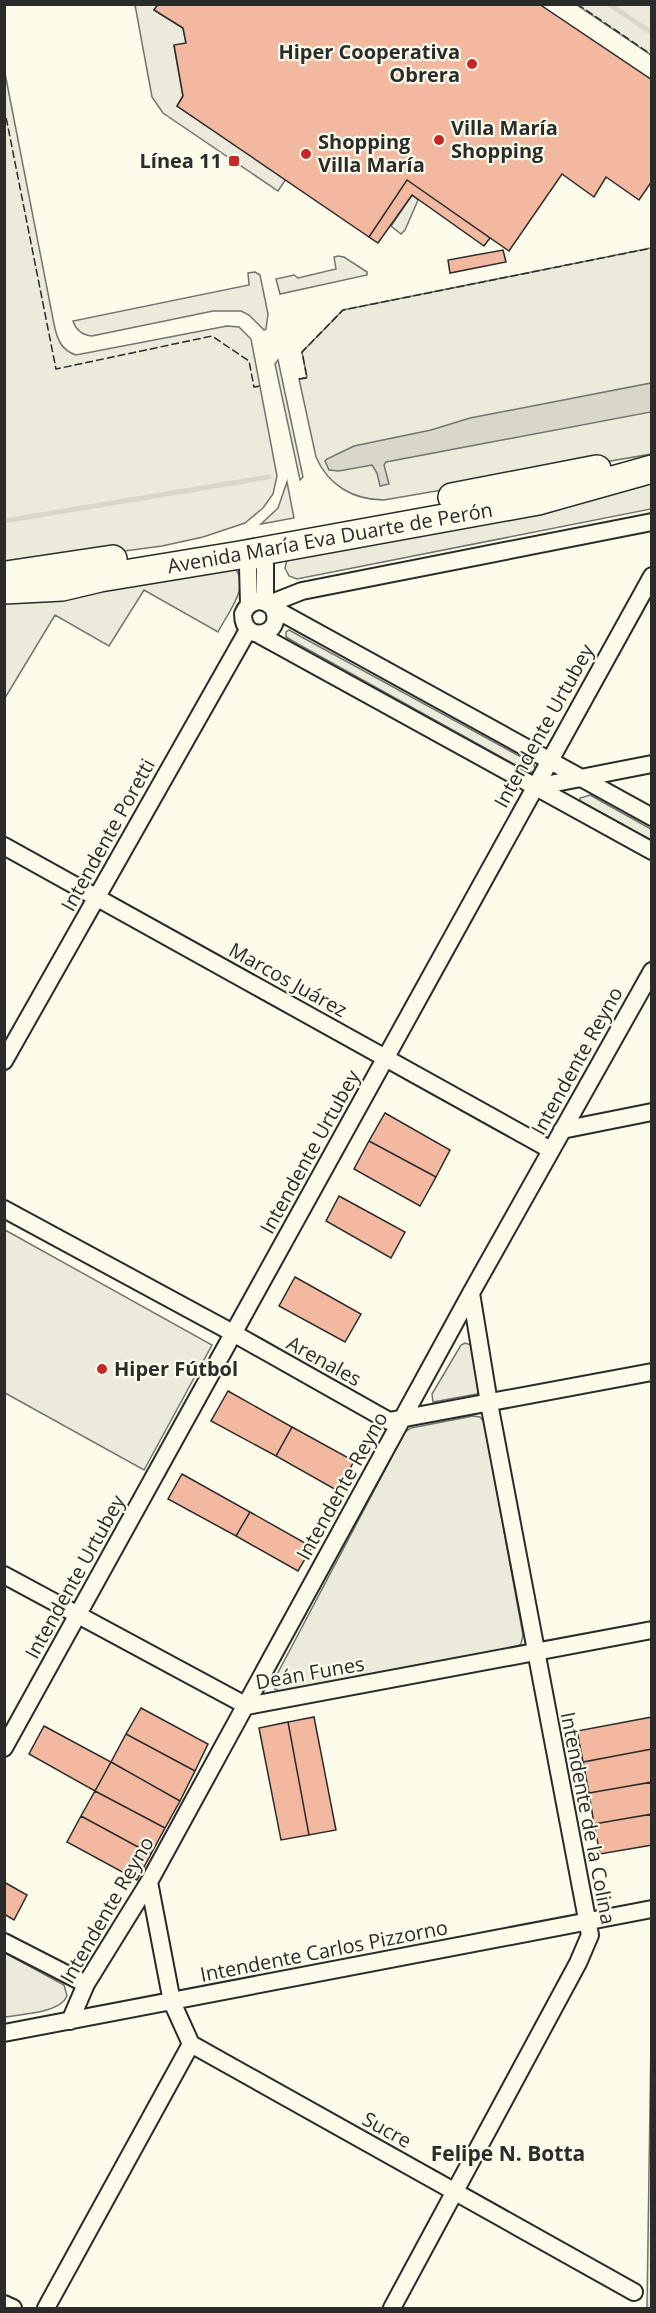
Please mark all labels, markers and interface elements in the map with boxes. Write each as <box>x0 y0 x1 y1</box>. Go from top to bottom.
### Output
place label: Hiper Cooperativa Obrera <box>278 38 460 88</box>
marker: Hiper Cooperativa Obrera <box>465 57 479 71</box>
place label: Villa María Shopping <box>451 114 558 164</box>
place label: Shopping Villa María <box>318 128 425 178</box>
marker: Villa María Shopping <box>432 133 446 147</box>
place label: Línea 11 <box>139 147 222 174</box>
marker: Shopping Villa María <box>299 147 313 161</box>
marker: Línea 11 <box>227 154 241 168</box>
street label: Avenida María Eva Duarte de Perón <box>165 496 495 579</box>
street label: Intendente Urtubey <box>487 638 600 813</box>
street label: Intendente Poretti <box>54 754 161 916</box>
street label: Marcos Juárez <box>224 936 352 1023</box>
street label: Intendente Reyno <box>525 982 629 1140</box>
street label: Intendente Urtubey <box>253 1064 366 1239</box>
street label: Arenales <box>282 1329 366 1392</box>
place label: Hiper Fútbol <box>114 1355 238 1382</box>
marker: Hiper Fútbol <box>95 1362 109 1376</box>
street label: Intendente Reyno <box>290 1407 394 1565</box>
street label: Intendente Urtubey <box>18 1489 131 1664</box>
street label: Deán Funes <box>253 1650 366 1695</box>
street label: Intendente de la Colina <box>555 1709 622 1926</box>
street label: Intendente Reyno <box>53 1831 160 1988</box>
street label: Intendente Carlos Pizzorno <box>198 1913 450 1988</box>
street label: Sucre <box>358 2105 417 2154</box>
district label: Felipe N. Botta <box>431 2139 585 2167</box>

